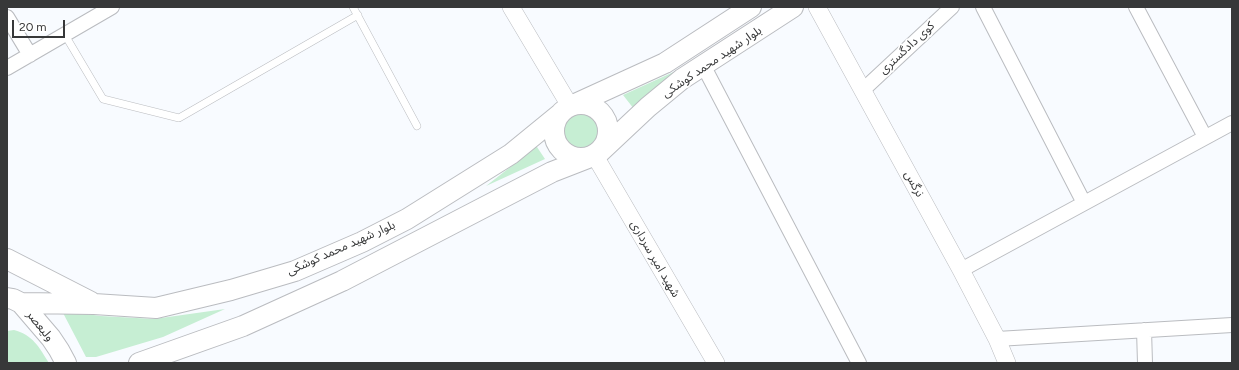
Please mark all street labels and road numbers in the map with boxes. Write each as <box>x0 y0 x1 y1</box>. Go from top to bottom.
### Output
street label: کوی دادگستری <box>876 19 938 77</box>
street label: بلوار شهید محمد کوشکی <box>659 23 765 101</box>
street label: نرگس <box>901 168 927 200</box>
street label: بلوار شهید محمد کوشکی <box>285 218 397 278</box>
street label: شهید امیر سرداری <box>627 218 683 300</box>
street label: ولیعصر <box>23 308 57 344</box>

